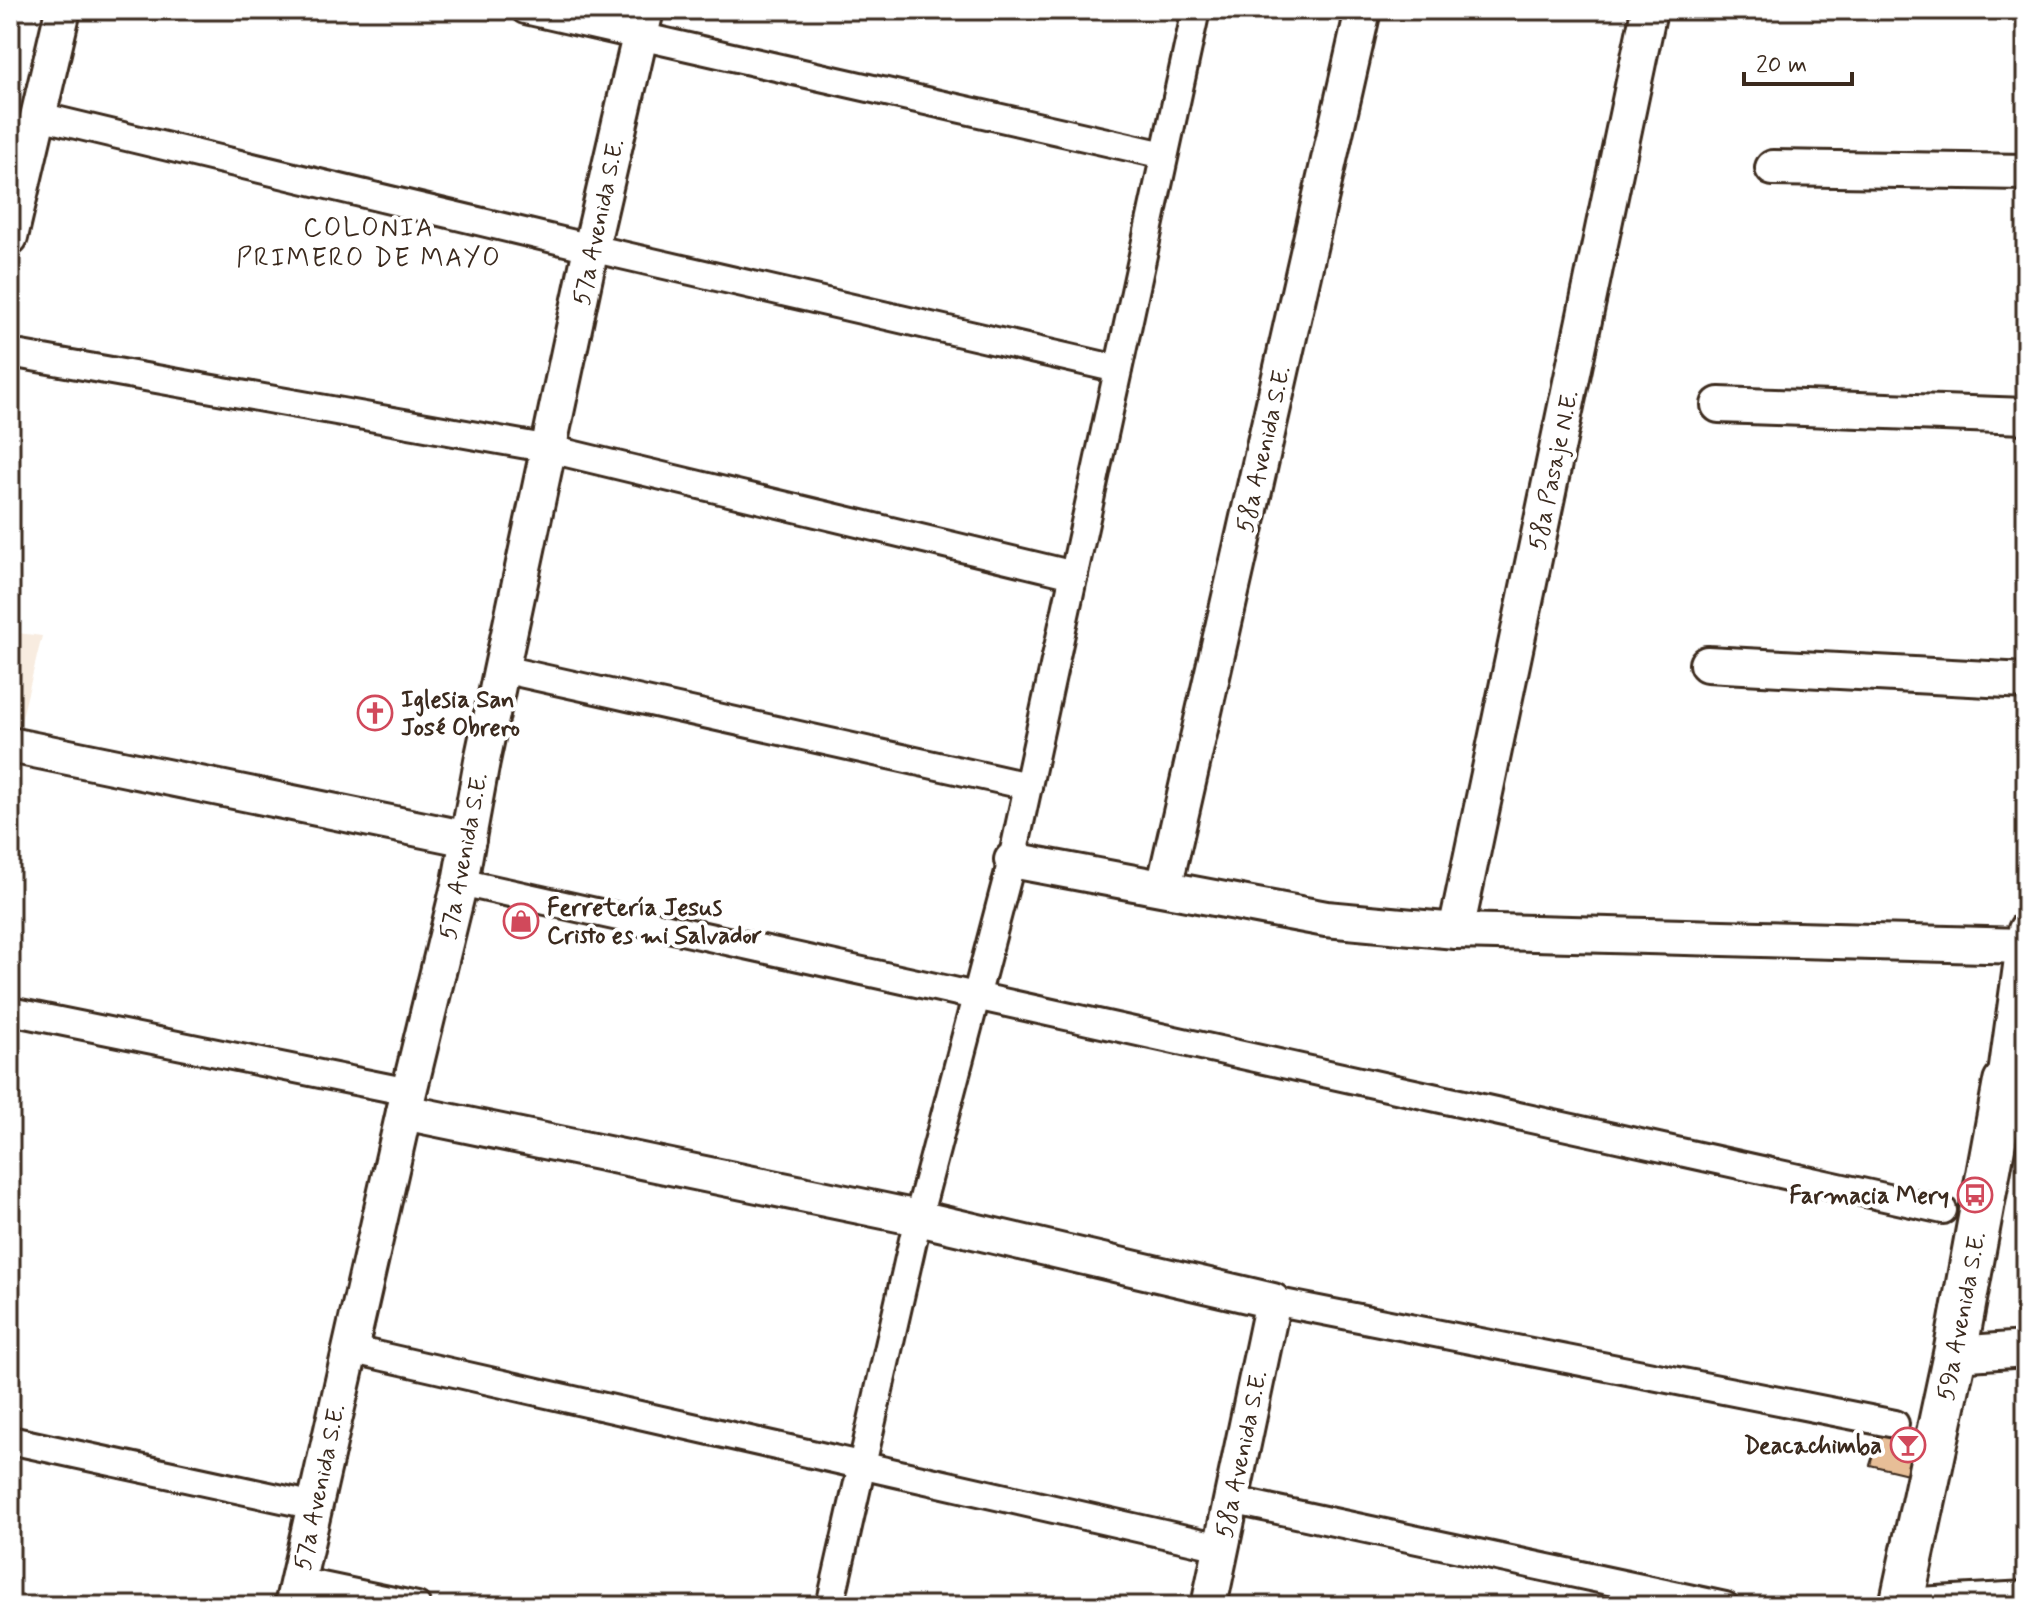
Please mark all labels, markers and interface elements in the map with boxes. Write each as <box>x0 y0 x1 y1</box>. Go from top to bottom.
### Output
scale bar <box>1744 36 1852 86</box>
text: 20 m <box>1756 50 1807 81</box>
street label: 57a Avenida S.E. <box>567 136 632 308</box>
district label: COLONIA PRIMERO DE MAYO <box>236 212 502 276</box>
street label: 58a Avenida S.E. <box>1230 363 1299 536</box>
street label: 58a Pasaje N.E. <box>1522 388 1587 553</box>
place label: Iglesia San José Obrero <box>401 685 520 744</box>
church icon: Iglesia San José Obrero <box>356 694 394 732</box>
street label: 57a Avenida S.E. <box>433 770 496 942</box>
place label: Ferretería Jesus Cristo es mi Salvador <box>547 893 762 952</box>
shop icon: Ferretería Jesus Cristo es mi Salvador <box>502 902 540 940</box>
bus stop icon: Farmacia Mery <box>1956 1176 1994 1214</box>
place label: Farmacia Mery <box>1789 1181 1949 1212</box>
street label: 59a Avenida S.E. <box>1931 1229 1994 1403</box>
street label: 58a Avenida S.E. <box>1210 1368 1275 1541</box>
street label: 57a Avenida S.E. <box>288 1401 353 1573</box>
bar icon: Deacachimba <box>1889 1426 1927 1464</box>
place label: Deacachimba <box>1744 1431 1882 1462</box>

